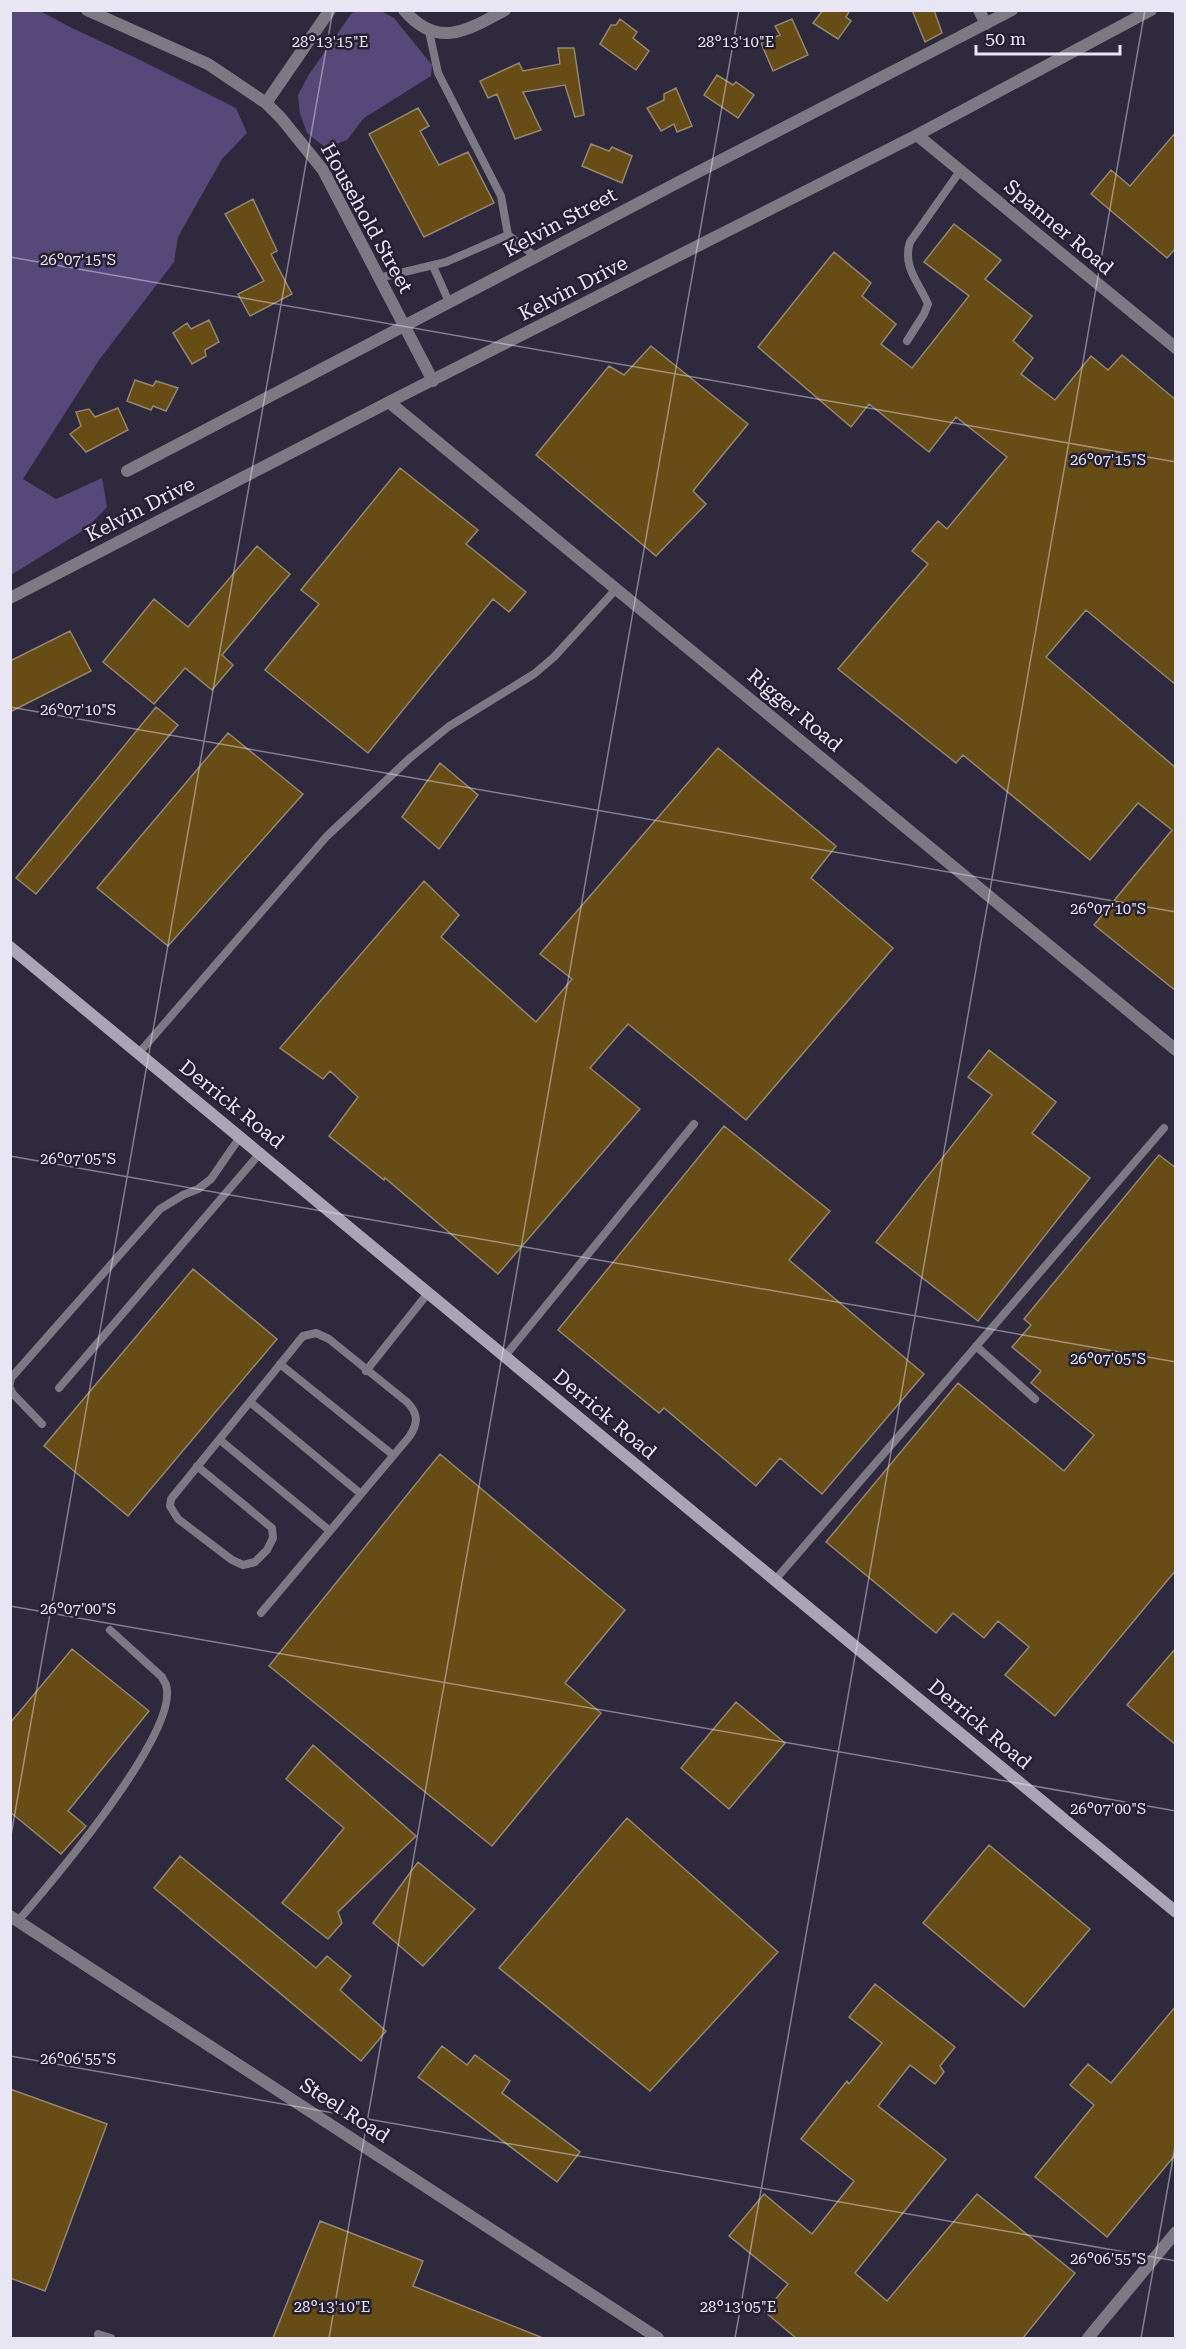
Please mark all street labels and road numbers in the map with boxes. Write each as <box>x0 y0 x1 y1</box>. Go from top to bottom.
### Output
street label: Household Street <box>316 139 418 298</box>
street label: Spanner Road <box>999 174 1119 280</box>
street label: Kelvin Street <box>499 182 621 262</box>
street label: Kelvin Drive <box>514 250 632 326</box>
street label: Kelvin Drive <box>81 471 199 547</box>
street label: Rigger Road <box>743 663 847 757</box>
street label: Derrick Road <box>175 1055 289 1154</box>
street label: Derrick Road <box>548 1364 662 1464</box>
street label: Derrick Road <box>923 1674 1037 1774</box>
street label: Steel Road <box>296 2072 394 2148</box>

